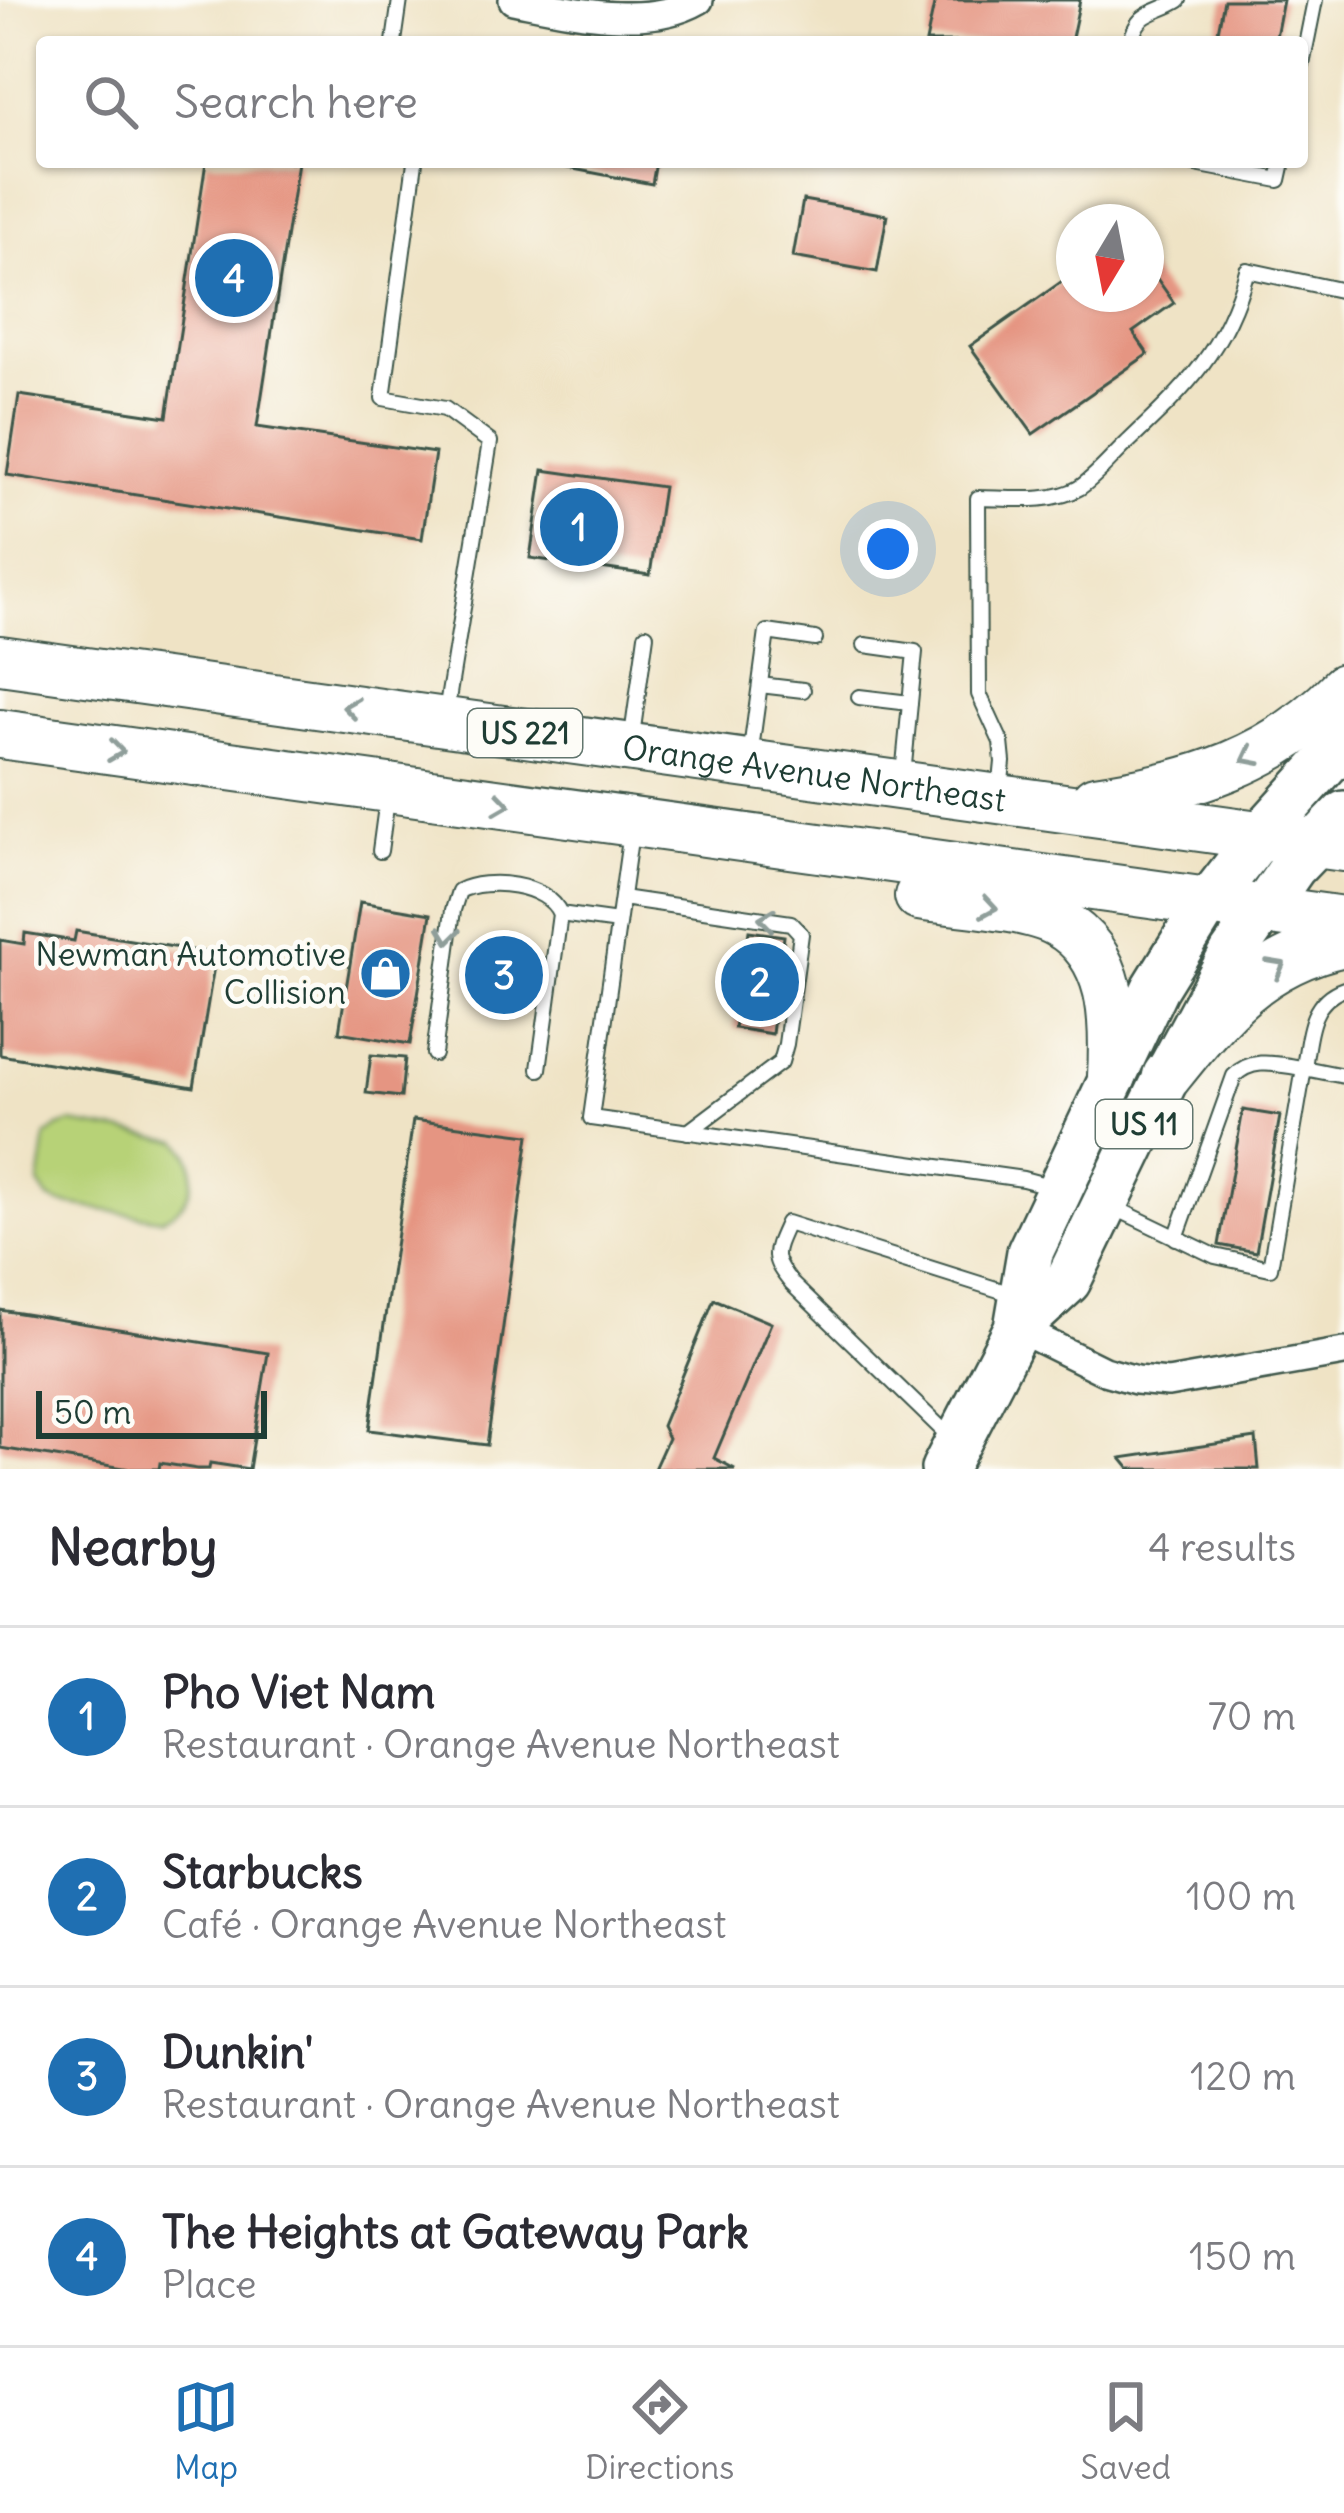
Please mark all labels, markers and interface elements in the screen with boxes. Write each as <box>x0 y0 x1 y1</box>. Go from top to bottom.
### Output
search box <box>36 36 1308 168</box>
icon: search <box>78 69 144 135</box>
text: Search here <box>174 74 418 130</box>
north arrow <box>1056 204 1164 312</box>
pin: 4 <box>195 233 273 323</box>
pin: 1 <box>540 482 618 572</box>
your location <box>858 519 918 579</box>
one-way arrow <box>341 696 361 722</box>
road number: US 221 <box>468 709 582 757</box>
street label: Orange Avenue Northeast <box>620 726 1009 821</box>
one-way arrow <box>106 737 126 763</box>
one-way arrow <box>1241 742 1263 765</box>
one-way arrow <box>492 790 512 816</box>
one-way arrow <box>978 893 998 918</box>
one-way arrow <box>757 907 777 933</box>
one-way arrow <box>437 925 463 945</box>
pin: 3 <box>465 930 543 1020</box>
place label: Newman Automotive Collision <box>35 933 346 1013</box>
pin: 2 <box>721 937 799 1027</box>
shop icon: Newman Automotive Collision <box>357 945 413 1001</box>
one-way arrow <box>1264 958 1286 981</box>
road number: US 11 <box>1096 1100 1192 1148</box>
scale bar <box>36 1385 267 1438</box>
text: 50 m <box>54 1391 131 1433</box>
text: Nearby <box>48 1515 217 1579</box>
text: 4 results <box>1148 1523 1296 1572</box>
text: Pho Viet Nam <box>162 1664 435 1720</box>
text: 1 <box>79 1692 95 1741</box>
text: 70 m <box>1208 1692 1296 1741</box>
text: Restaurant · Orange Avenue Northeast <box>162 1720 840 1769</box>
text: Starbucks <box>162 1844 363 1900</box>
text: 2 <box>76 1872 98 1921</box>
text: 100 m <box>1186 1872 1296 1921</box>
text: Café · Orange Avenue Northeast <box>162 1900 727 1949</box>
text: Dunkin' <box>162 2024 313 2080</box>
text: 3 <box>76 2052 98 2101</box>
text: 120 m <box>1190 2052 1296 2101</box>
text: Restaurant · Orange Avenue Northeast <box>162 2080 840 2129</box>
text: The Heights at Gateway Park <box>162 2204 749 2260</box>
text: 4 <box>76 2232 98 2281</box>
text: 150 m <box>1189 2232 1296 2281</box>
text: Place <box>162 2260 256 2309</box>
tab: Map <box>173 2374 239 2488</box>
tab: Directions <box>585 2374 734 2488</box>
tab: Saved <box>1081 2374 1171 2488</box>

